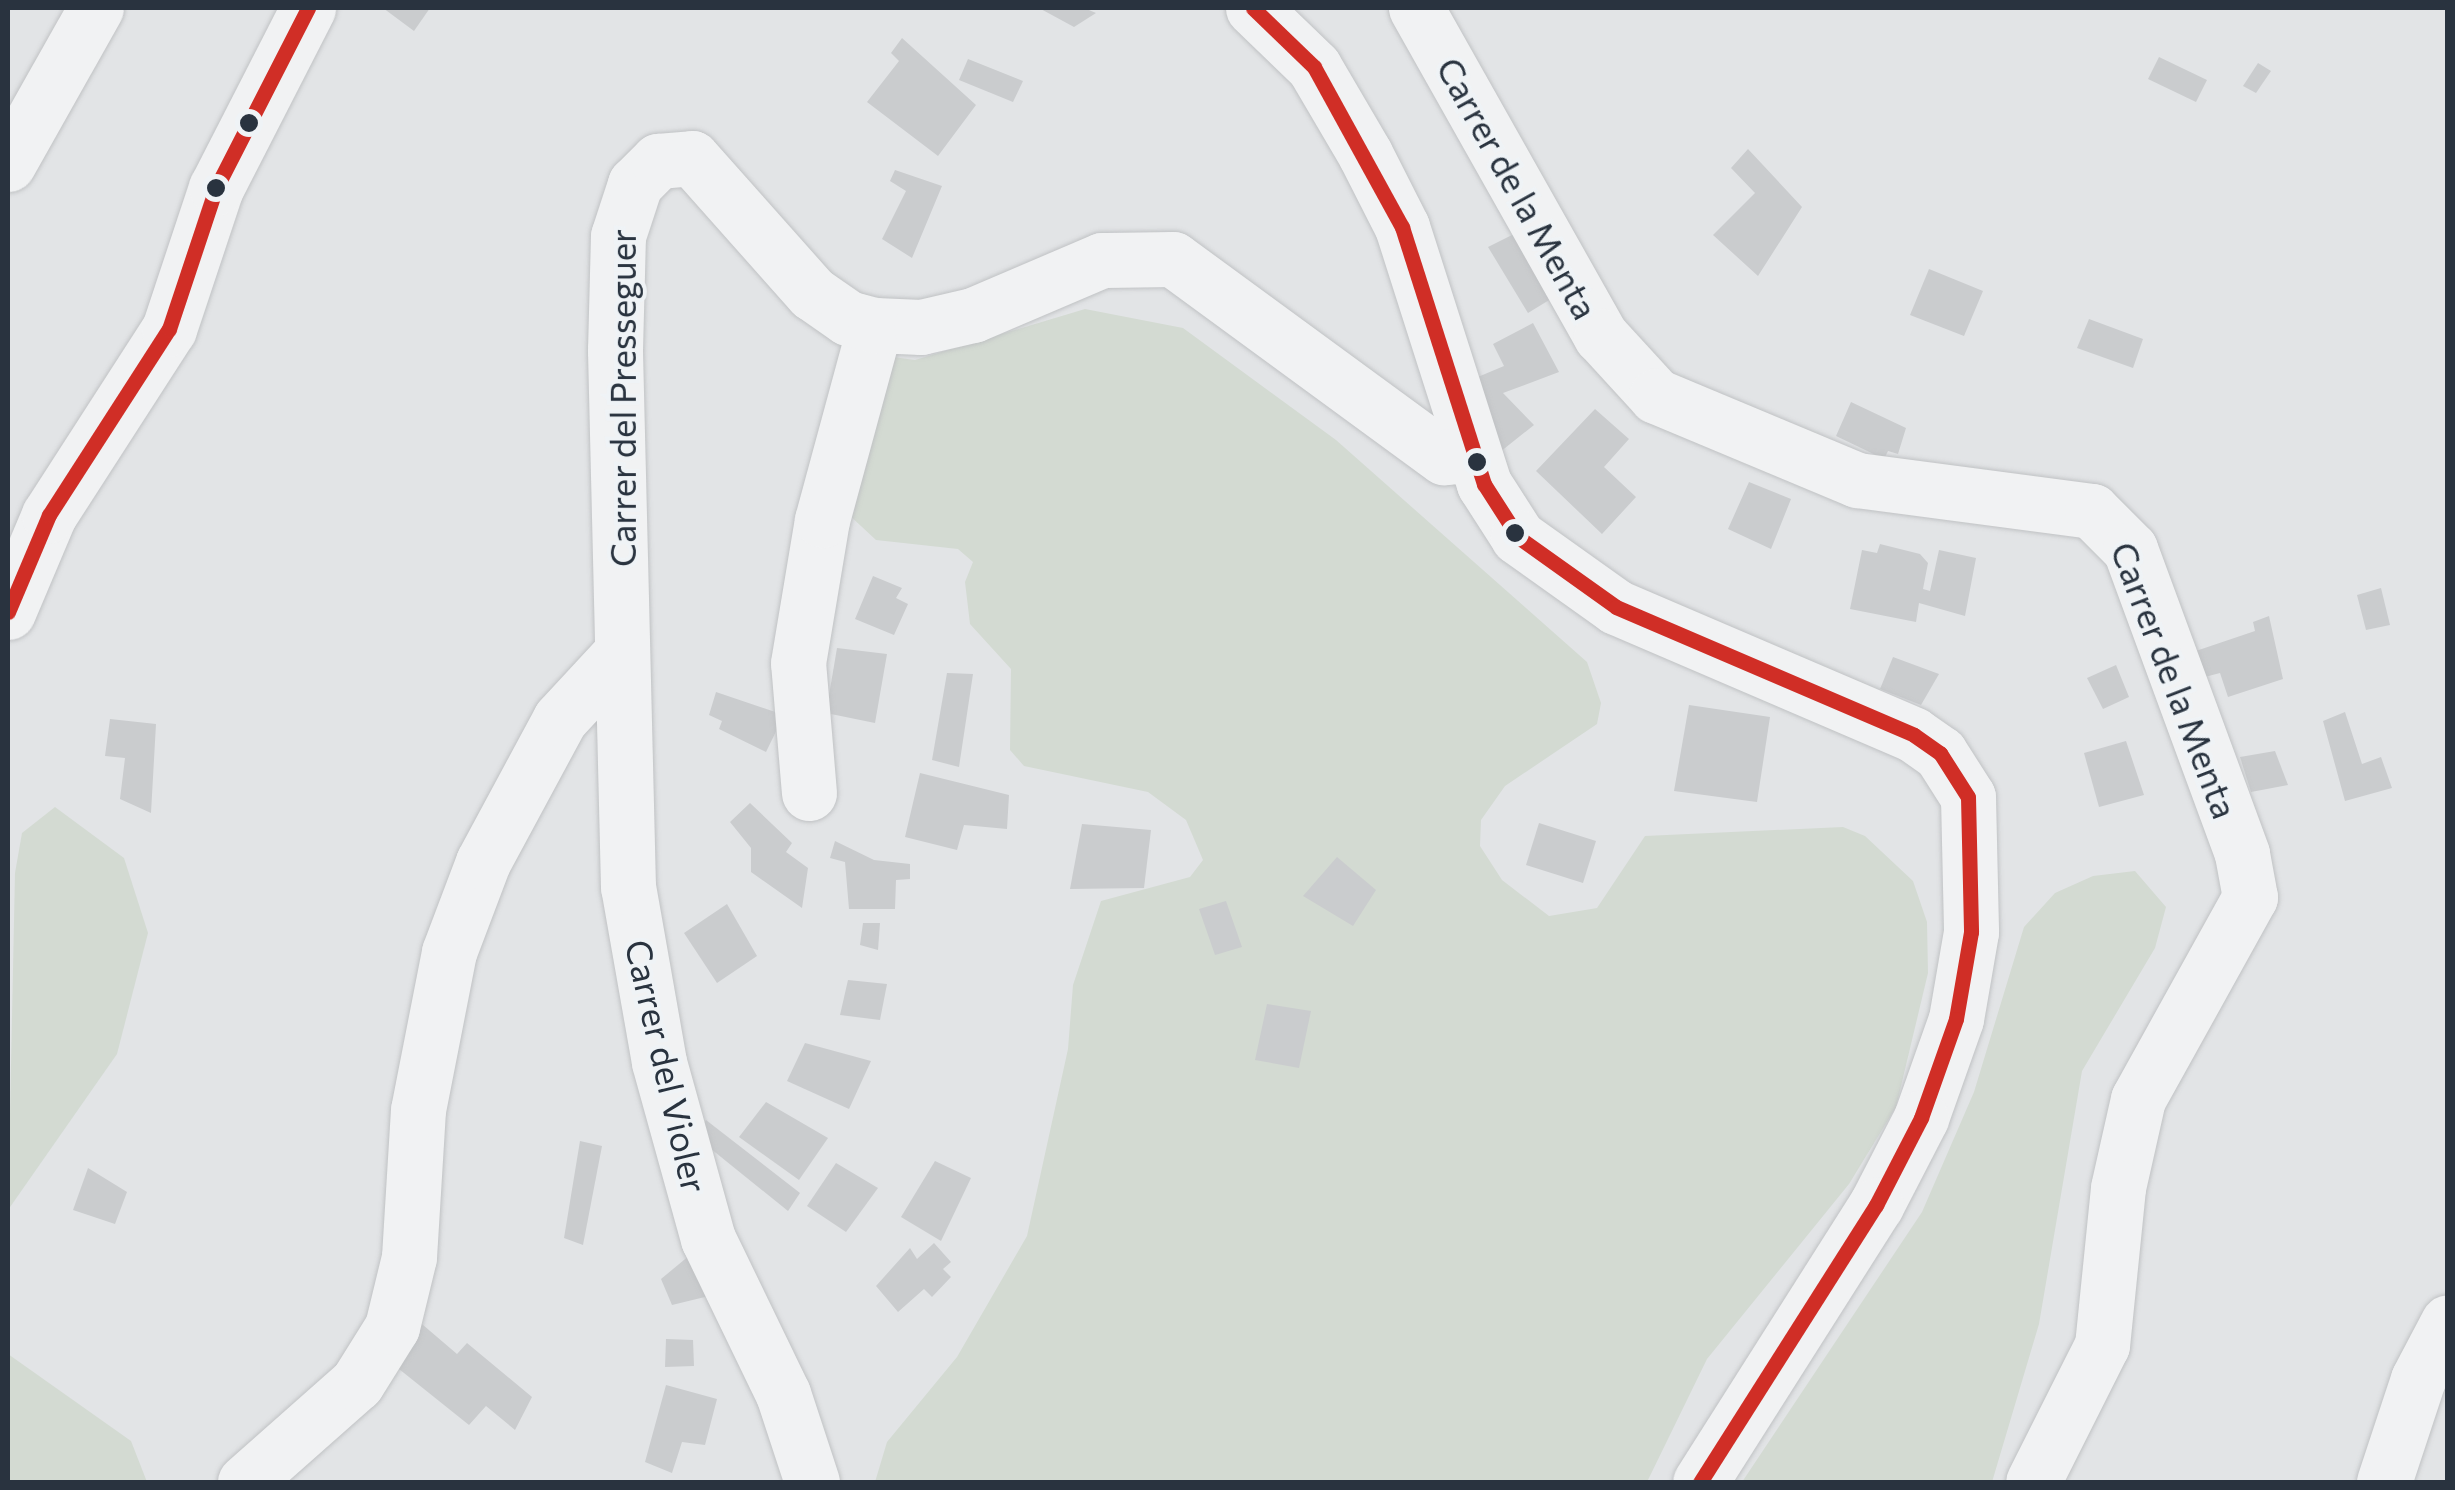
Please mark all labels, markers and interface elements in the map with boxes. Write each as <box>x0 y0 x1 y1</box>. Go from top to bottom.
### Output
street label: Carrer de la Menta <box>1429 50 1607 326</box>
unlabelled marker <box>239 113 259 133</box>
unlabelled marker <box>206 178 226 198</box>
street label: Carrer del Presseguer <box>601 229 643 567</box>
unlabelled marker <box>1467 452 1487 472</box>
unlabelled marker <box>1505 523 1525 543</box>
street label: Carrer de la Menta <box>2103 536 2247 824</box>
street label: Carrer del Violer <box>617 935 717 1197</box>

